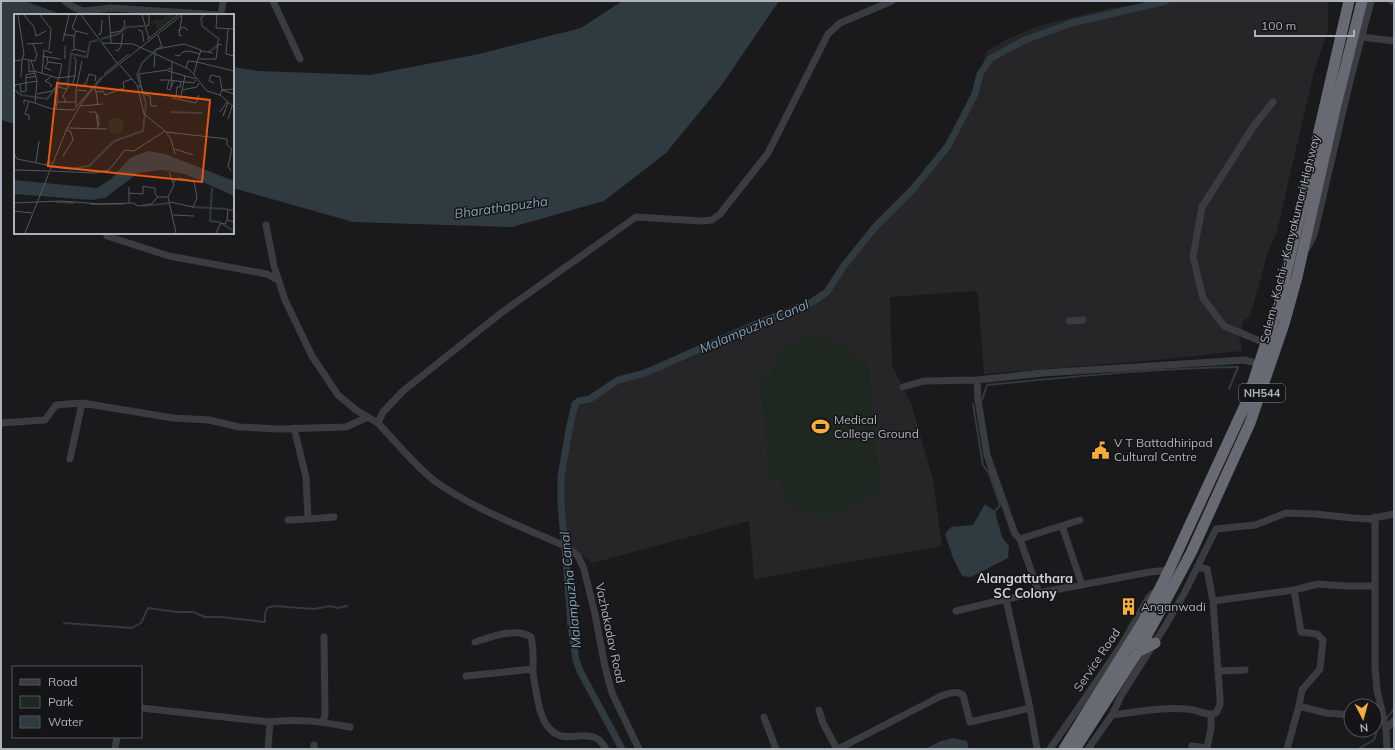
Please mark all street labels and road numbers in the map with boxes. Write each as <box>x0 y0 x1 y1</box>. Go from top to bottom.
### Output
street label: Salem - Kochi - Kanyakumari Highway <box>1256 133 1323 345</box>
road number: NH544 <box>1239 384 1285 402</box>
street label: Vazhakadav Road <box>593 581 628 684</box>
street label: Service Road <box>1070 625 1123 694</box>

